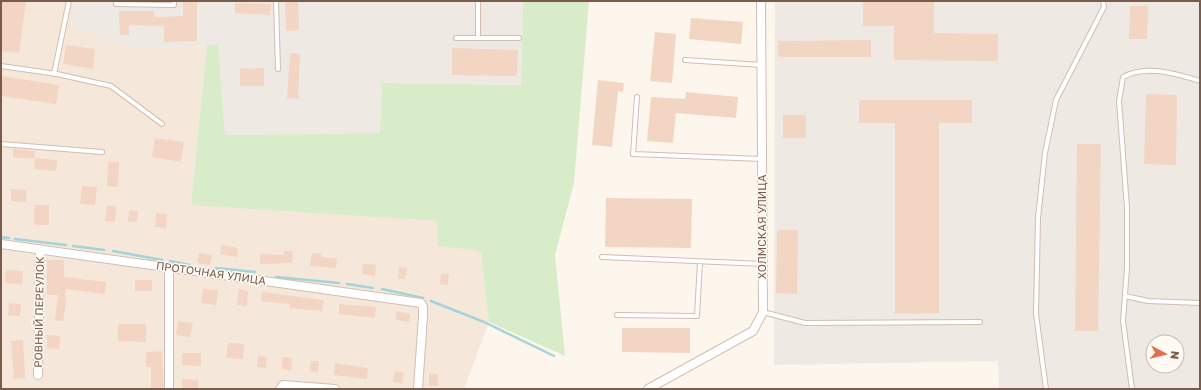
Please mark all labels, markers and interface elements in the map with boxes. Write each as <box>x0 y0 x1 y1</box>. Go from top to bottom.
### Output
street label: ХОЛМСКАЯ УЛИЦА <box>755 174 768 279</box>
street label: РОВНЫЙ ПЕРЕУЛОК <box>31 256 46 368</box>
street label: ПРОТОЧНАЯ УЛИЦА <box>155 258 267 287</box>
north arrow <box>1145 334 1185 374</box>
text: N <box>1168 350 1182 360</box>

